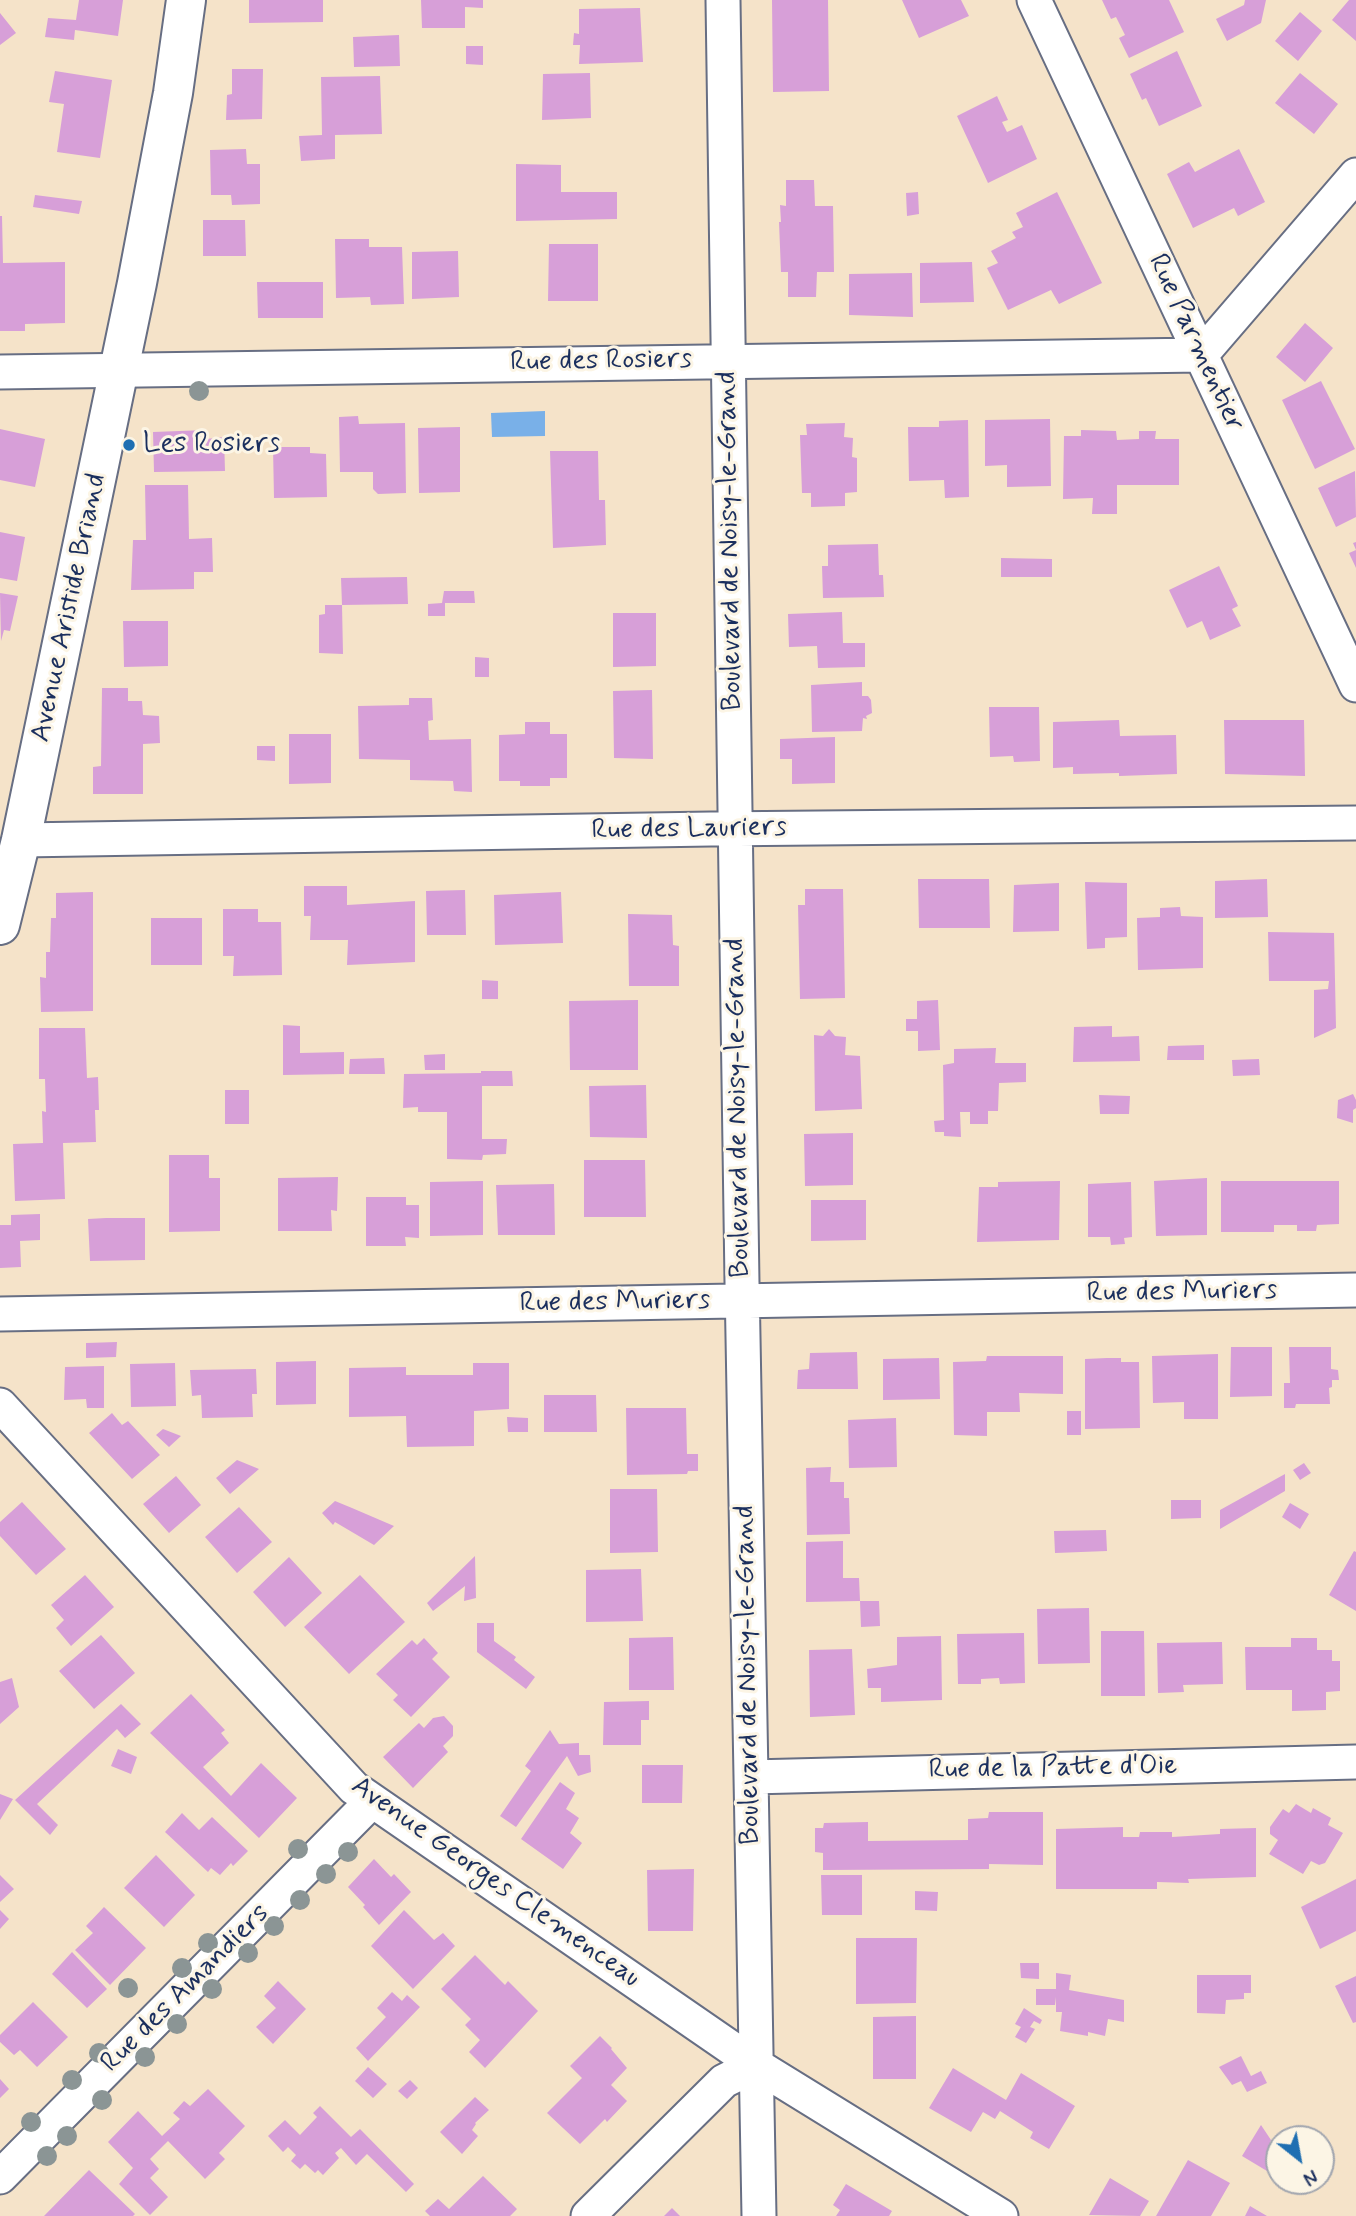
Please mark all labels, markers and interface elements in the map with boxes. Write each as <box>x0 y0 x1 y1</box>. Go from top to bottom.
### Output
street label: Rue Parmentier <box>1139 249 1251 437</box>
street label: Rue des Rosiers <box>510 344 692 380</box>
street label: Boulevard de Noisy-le-Grand <box>711 371 751 711</box>
place label: Les Rosiers <box>143 428 280 462</box>
marker: Les Rosiers <box>121 437 137 453</box>
street label: Avenue Aristide Briand <box>25 471 115 745</box>
street label: Rue des Lauriers <box>591 811 787 849</box>
street label: Boulevard de Noisy-le-Grand <box>719 938 759 1278</box>
street label: Rue des Muriers <box>1086 1275 1278 1311</box>
street label: Rue des Muriers <box>519 1285 711 1321</box>
street label: Boulevard de Noisy-le-Grand <box>729 1505 769 1845</box>
street label: Rue de la Patte d'Oie <box>928 1750 1178 1788</box>
street label: Avenue Georges Clemenceau <box>344 1770 646 1996</box>
street label: Rue des Amandiers <box>95 1898 277 2080</box>
north arrow <box>1265 2125 1335 2195</box>
text: N <box>1298 2163 1322 2191</box>

